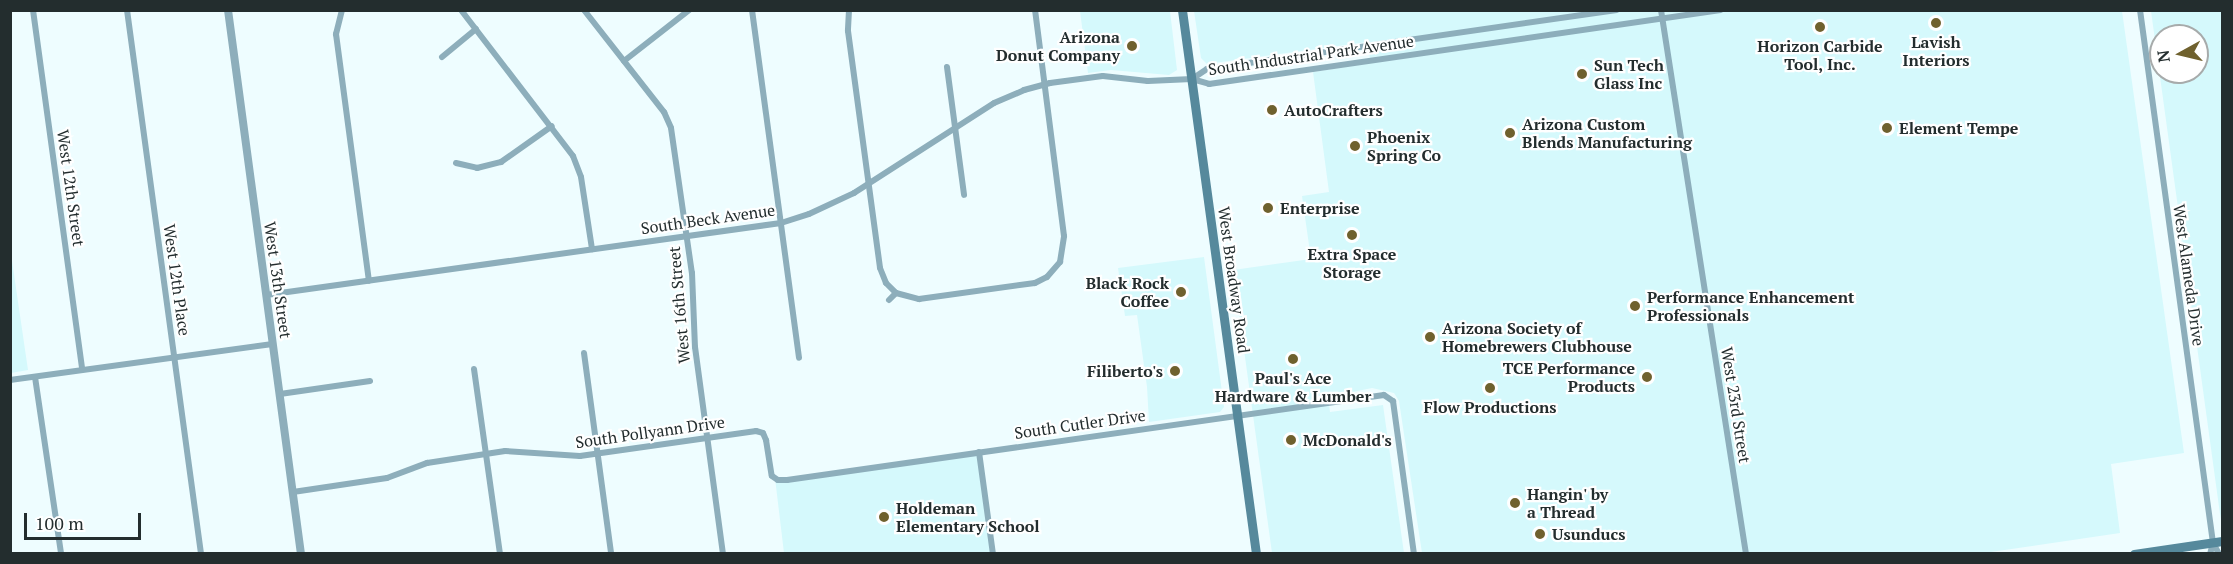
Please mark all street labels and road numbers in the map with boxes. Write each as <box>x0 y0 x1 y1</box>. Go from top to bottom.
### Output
street label: South Industrial Park Avenue <box>1207 31 1415 79</box>
street label: West 12th Street <box>53 128 89 248</box>
street label: South Beck Avenue <box>639 200 777 238</box>
street label: West Alameda Drive <box>2170 203 2208 347</box>
street label: West Broadway Road <box>1214 205 1254 355</box>
street label: West 13th Street <box>260 220 296 340</box>
street label: West 12th Place <box>160 223 194 337</box>
street label: West 16th Street <box>664 246 694 364</box>
street label: West 23rd Street <box>1717 346 1755 464</box>
street label: South Cutler Drive <box>1013 405 1147 443</box>
street label: South Pollyann Drive <box>574 412 726 452</box>

